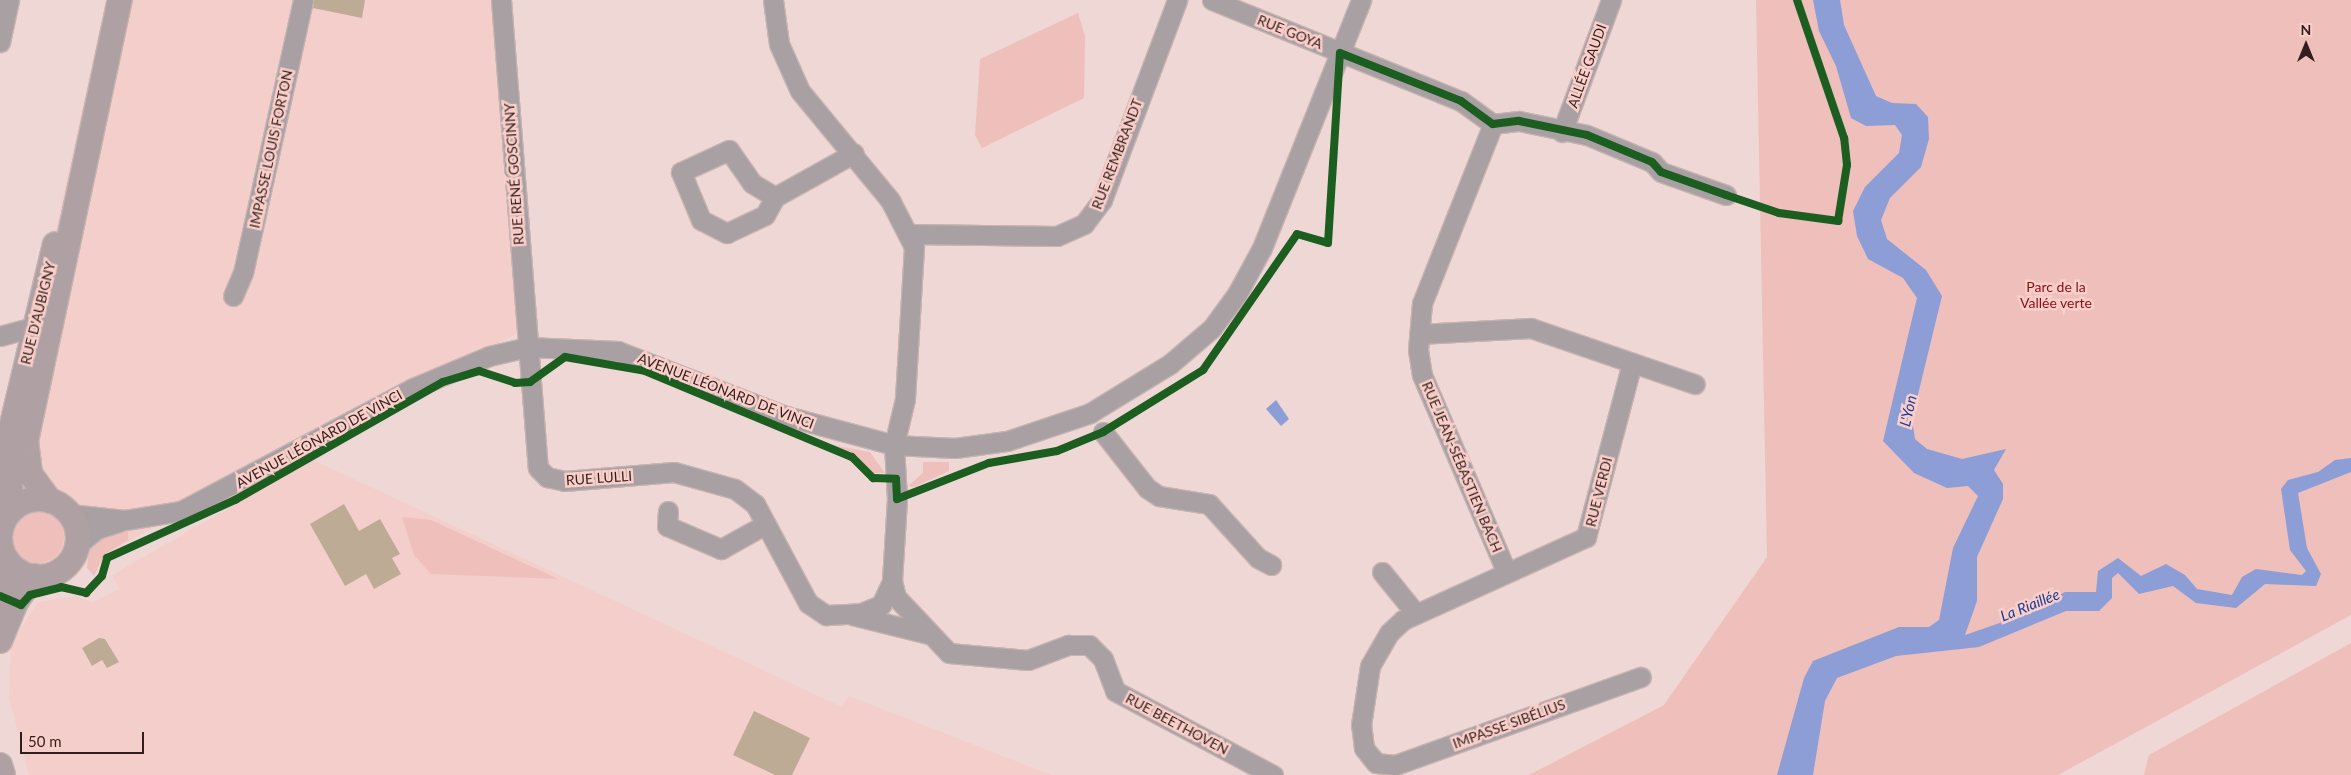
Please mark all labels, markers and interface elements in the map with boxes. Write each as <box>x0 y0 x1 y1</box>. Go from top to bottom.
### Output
street label: RUE GOYA <box>1255 11 1325 53</box>
north arrow <box>2281 20 2331 70</box>
text: N <box>2301 21 2311 38</box>
street label: ALLÉE GAUDI <box>1564 22 1610 110</box>
street label: IMPASSE LOUIS FORTON <box>246 68 296 230</box>
street label: RUE REMBRANDT <box>1088 96 1146 212</box>
street label: RUE RENÉ GOSCINNY <box>501 102 527 246</box>
street label: RUE D'AUBIGNY <box>17 260 59 366</box>
park label: Parc de la Vallée verte <box>2020 279 2092 312</box>
street label: AVENUE LÉONARD DE VINCI <box>635 349 817 433</box>
street label: RUE JEAN-SÉBASTIEN BACH <box>1418 379 1506 555</box>
street label: AVENUE LÉONARD DE VINCI <box>233 386 405 492</box>
water label: L'Yon <box>1896 394 1920 428</box>
street label: RUE VERDI <box>1582 455 1616 529</box>
street label: RUE LULLI <box>565 467 633 489</box>
water label: La Riaillée <box>1998 585 2062 625</box>
street label: RUE BEETHOVEN <box>1123 690 1231 758</box>
street label: IMPASSE SIBÉLIUS <box>1450 696 1568 752</box>
scale bar <box>22 722 146 754</box>
text: 50 m <box>28 732 62 750</box>

